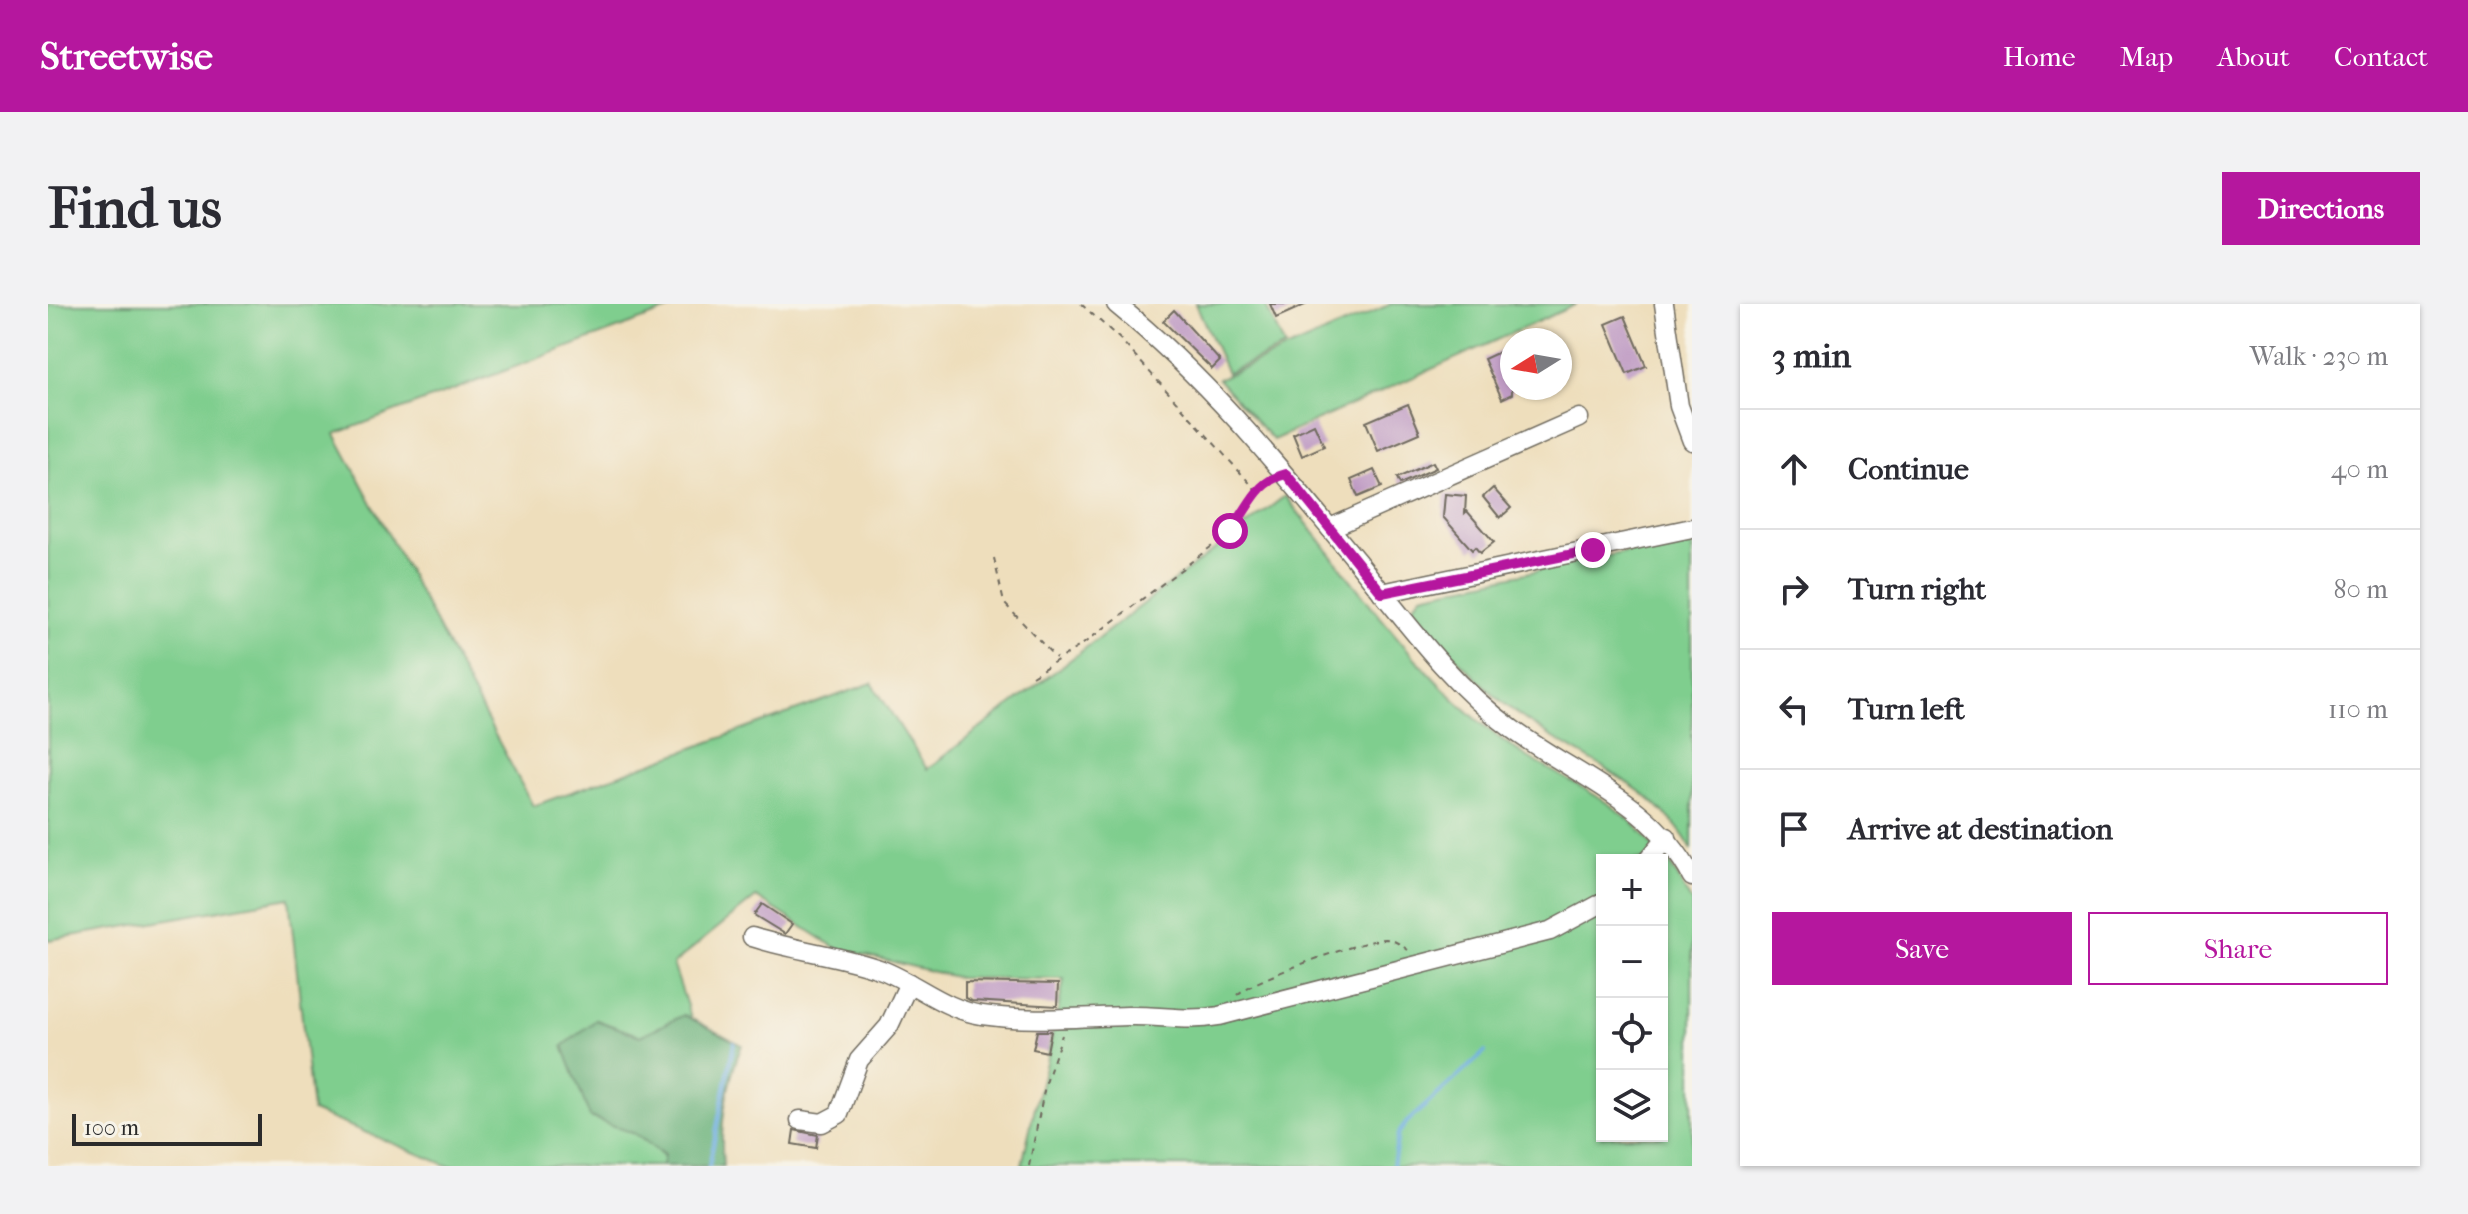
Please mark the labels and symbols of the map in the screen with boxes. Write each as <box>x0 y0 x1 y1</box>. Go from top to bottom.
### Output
north arrow <box>1500 328 1572 400</box>
route start <box>1212 513 1248 549</box>
route end <box>1575 532 1611 568</box>
scale bar <box>72 1110 262 1146</box>

